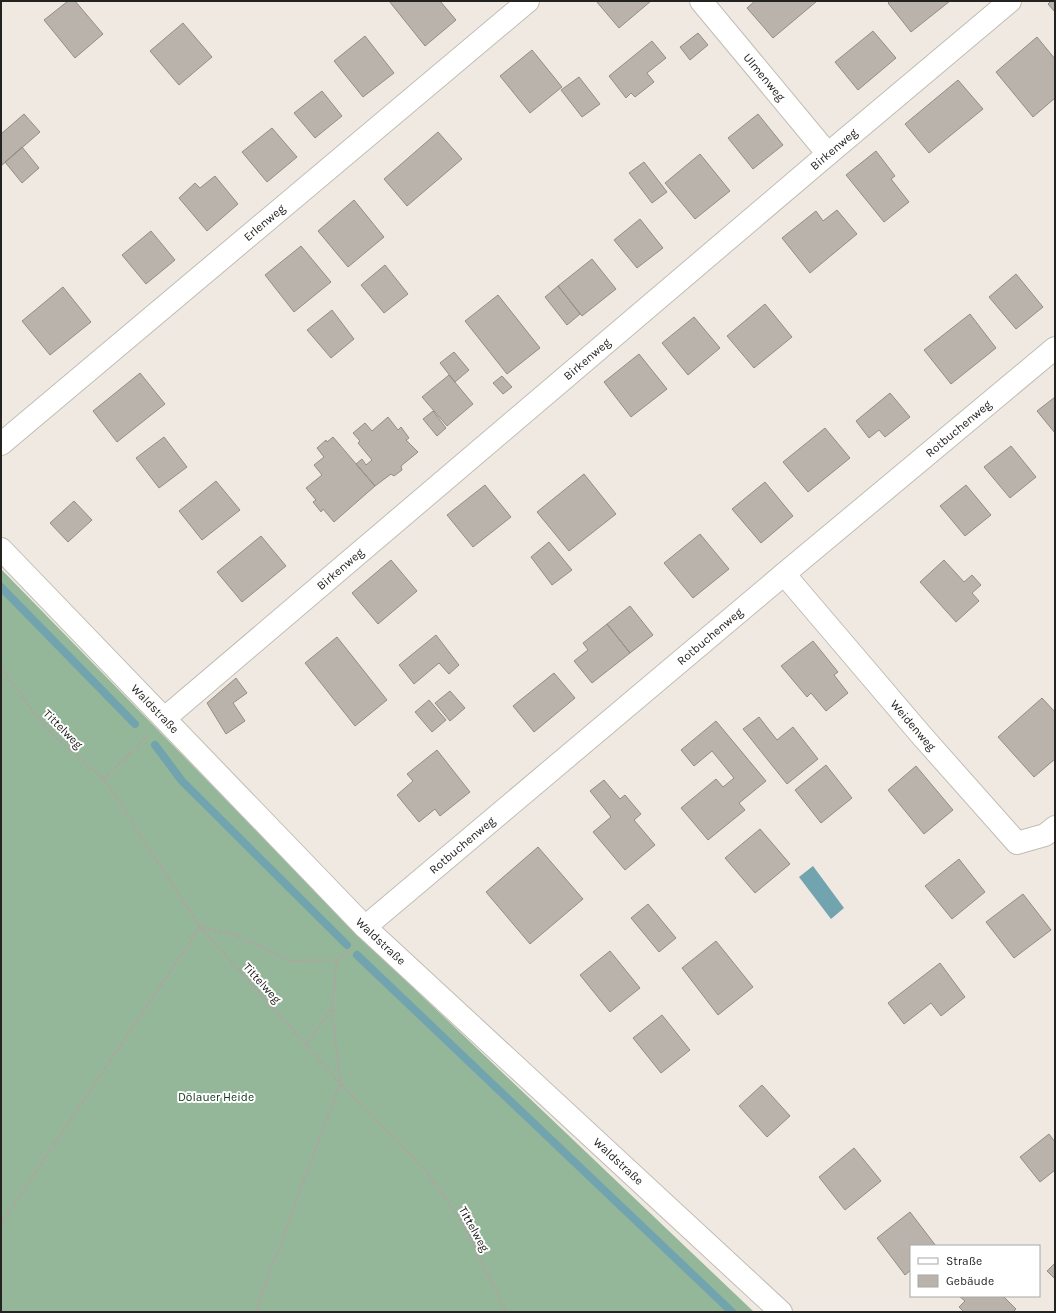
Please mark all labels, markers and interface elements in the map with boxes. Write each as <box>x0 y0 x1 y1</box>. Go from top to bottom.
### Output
street label: Ulmenweg <box>740 51 788 104</box>
street label: Birkenweg <box>807 125 860 173</box>
street label: Erlenweg <box>241 201 288 244</box>
street label: Birkenweg <box>561 335 613 383</box>
street label: Rotbuchenweg <box>923 397 994 460</box>
street label: Birkenweg <box>314 545 367 593</box>
street label: Rotbuchenweg <box>674 605 746 668</box>
street label: Waldstraße <box>128 681 182 736</box>
street label: Weidenweg <box>888 697 939 754</box>
street label: Tittelweg <box>40 706 86 752</box>
street label: Rotbuchenweg <box>426 813 498 877</box>
street label: Waldstraße <box>353 915 408 968</box>
street label: Tittelweg <box>240 960 284 1006</box>
park label: Dölauer Heide <box>178 1090 254 1104</box>
street label: Waldstraße <box>591 1135 646 1188</box>
street label: Tittelweg <box>456 1204 492 1254</box>
legend <box>910 1245 1040 1297</box>
text: Straße <box>946 1254 982 1268</box>
text: Gebäude <box>946 1274 994 1288</box>

